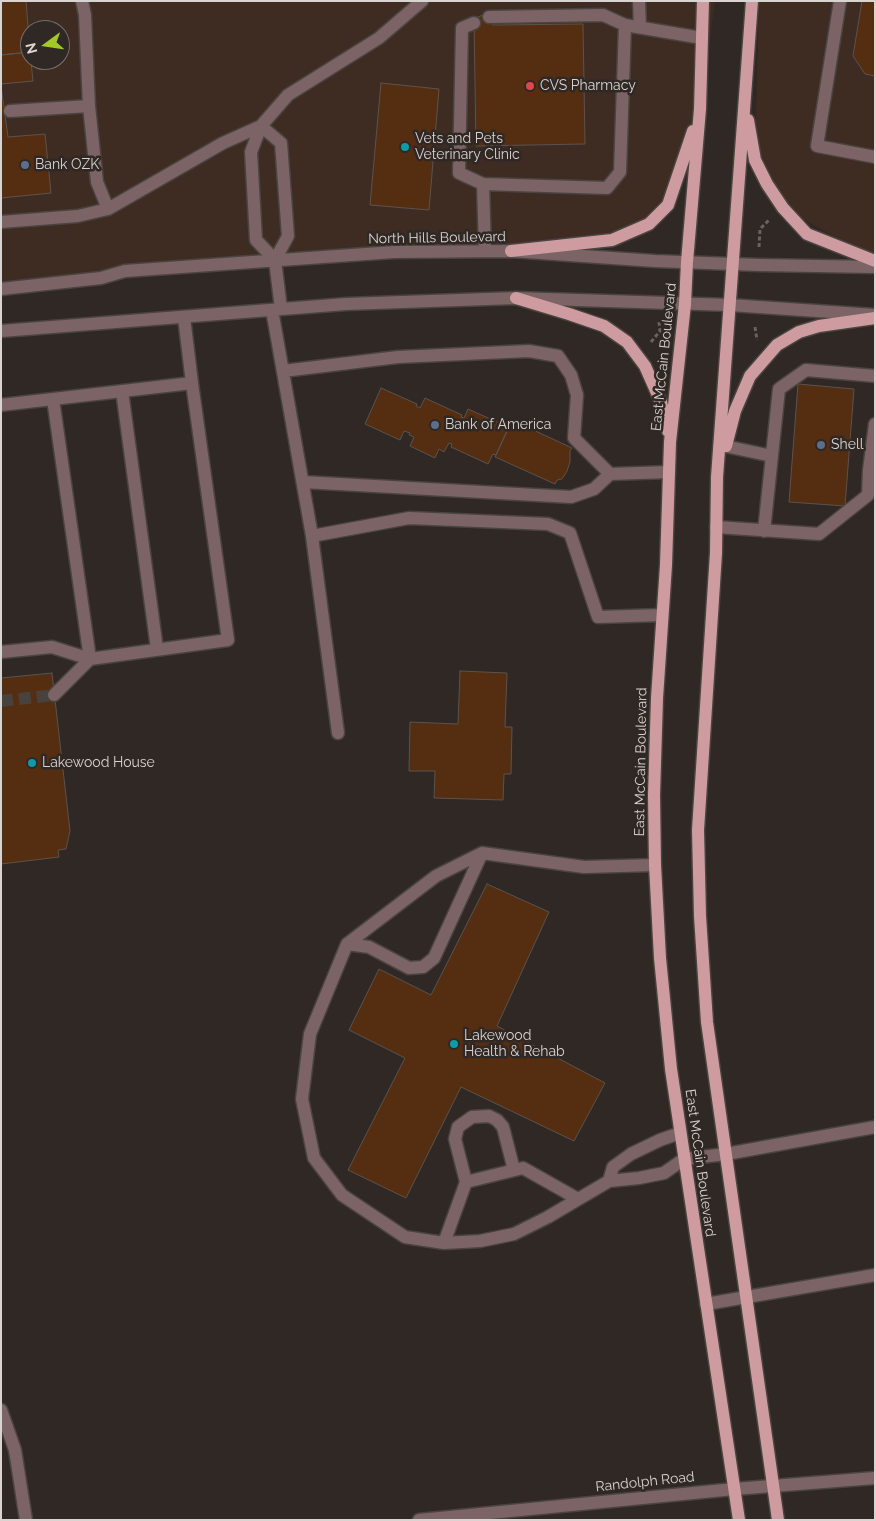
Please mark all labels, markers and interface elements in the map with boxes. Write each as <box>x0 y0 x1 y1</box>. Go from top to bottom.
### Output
north arrow <box>20 20 70 70</box>
text: N <box>22 41 40 56</box>
place label: CVS Pharmacy <box>540 78 636 94</box>
marker: CVS Pharmacy <box>524 80 536 92</box>
place label: Vets and Pets Veterinary Clinic <box>415 131 520 164</box>
marker: Vets and Pets Veterinary Clinic <box>399 141 411 153</box>
place label: Bank OZK <box>35 157 99 173</box>
marker: Bank OZK <box>19 159 31 171</box>
street label: North Hills Boulevard <box>368 228 506 248</box>
street label: East McCain Boulevard <box>648 282 680 432</box>
place label: Bank of America <box>445 417 551 433</box>
marker: Bank of America <box>429 419 441 431</box>
place label: Shell <box>831 437 863 453</box>
marker: Shell <box>815 439 827 451</box>
street label: East McCain Boulevard <box>631 687 651 837</box>
place label: Lakewood House <box>42 755 155 771</box>
marker: Lakewood House <box>26 757 38 769</box>
place label: Lakewood Health & Rehab <box>464 1028 565 1060</box>
marker: Lakewood Health & Rehab <box>448 1038 460 1050</box>
street label: East McCain Boulevard <box>681 1088 719 1238</box>
street label: Randolph Road <box>595 1468 695 1496</box>

